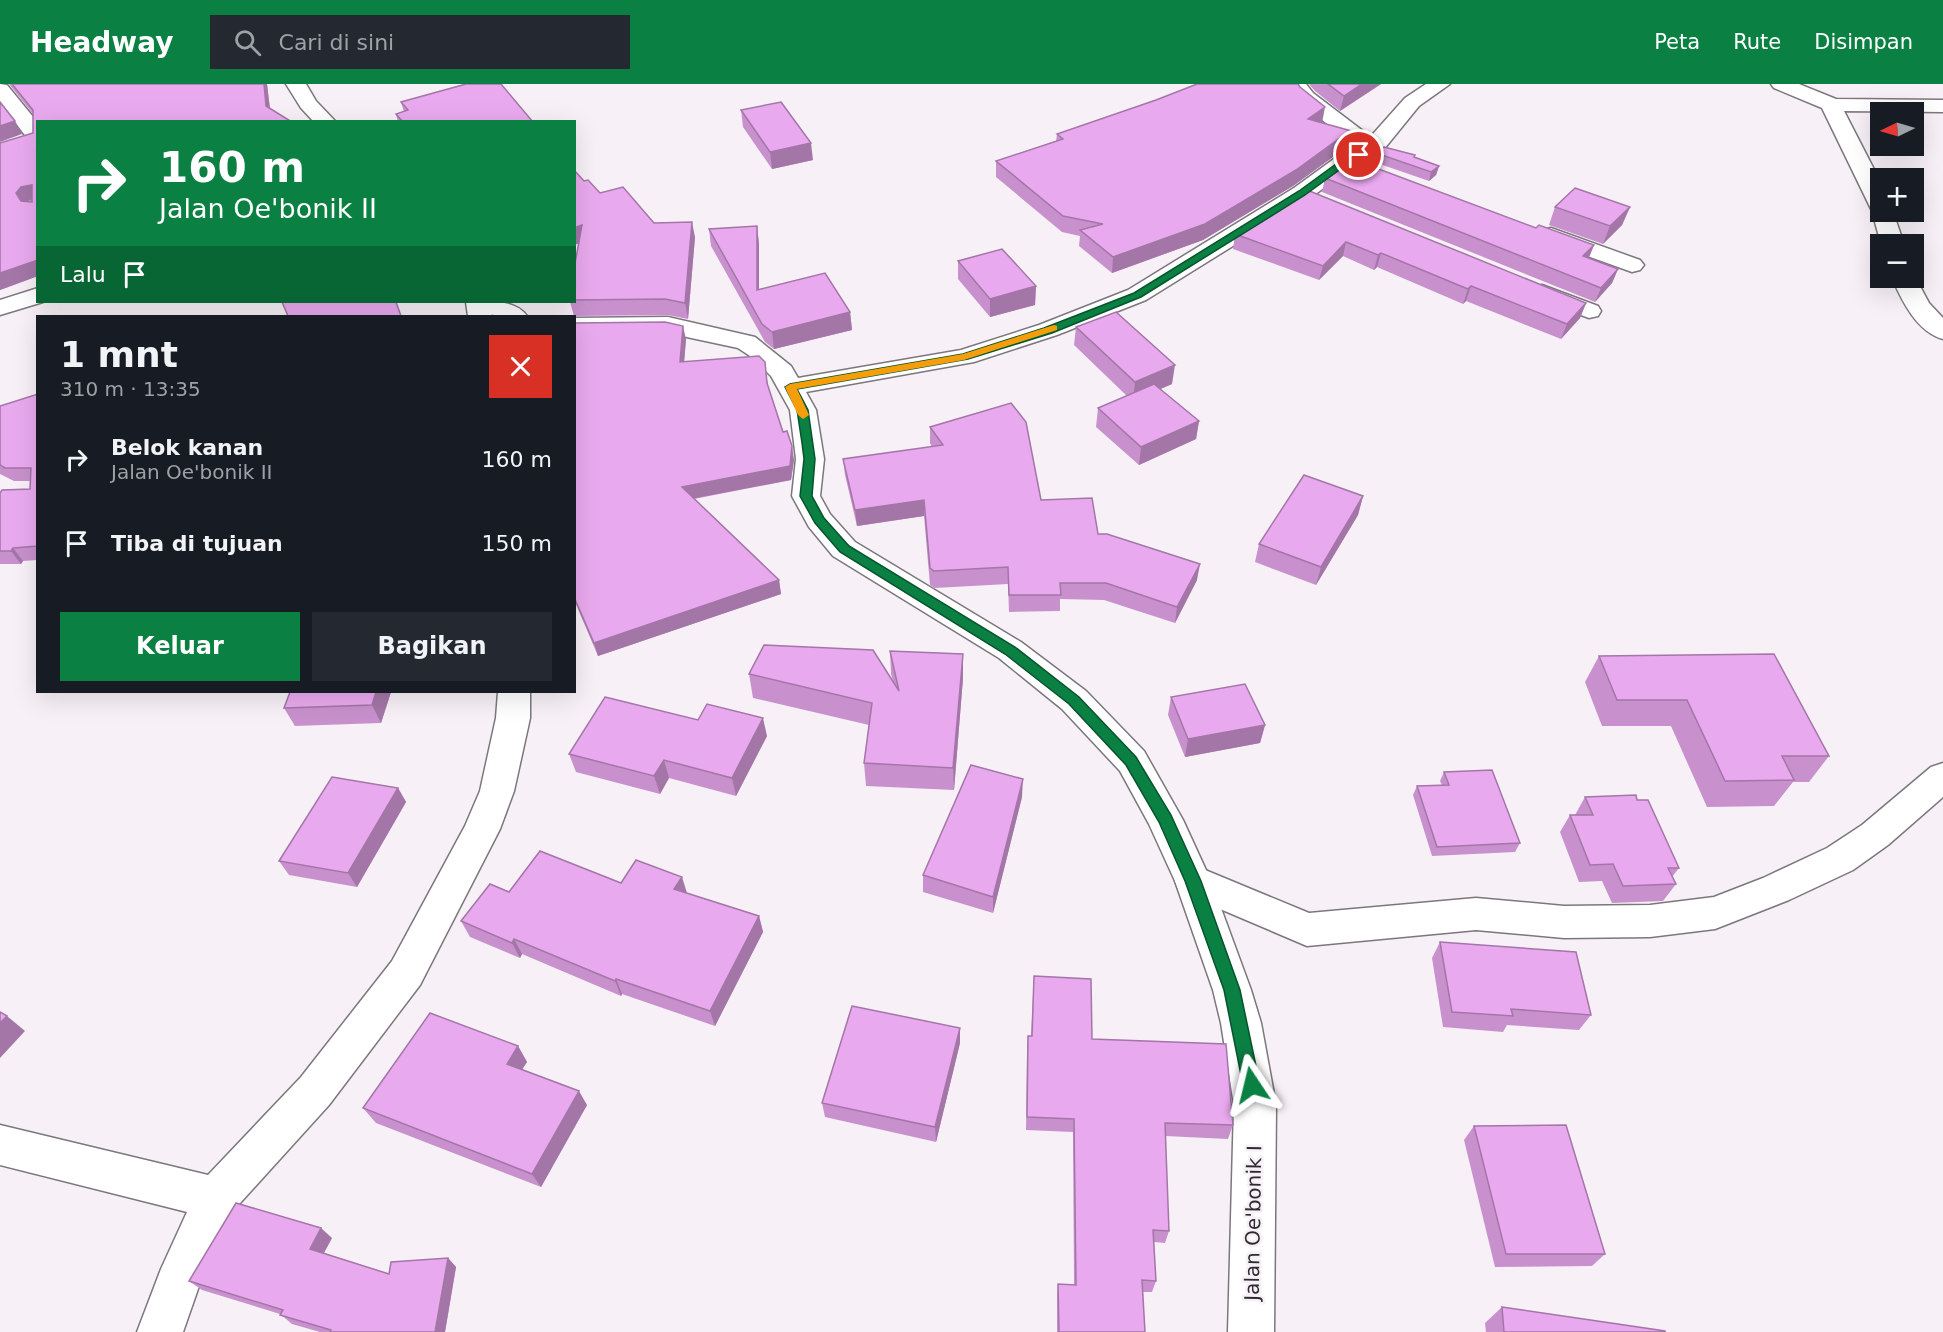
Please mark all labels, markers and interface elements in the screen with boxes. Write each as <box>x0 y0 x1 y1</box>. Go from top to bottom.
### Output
search box <box>210 15 630 69</box>
text: Headway <box>30 26 174 59</box>
icon: search <box>231 26 264 59</box>
text: Cari di sini <box>279 30 394 55</box>
text: Peta <box>1654 30 1700 54</box>
text: Rute <box>1733 30 1781 54</box>
text: Disimpan <box>1814 30 1913 54</box>
north arrow <box>1870 102 1924 156</box>
map controls <box>1870 102 1924 288</box>
pin <box>1333 129 1384 180</box>
icon: arrive <box>1342 138 1375 171</box>
text: 160 m <box>159 143 305 192</box>
icon: right <box>60 144 138 222</box>
button: + <box>1870 168 1924 222</box>
text: Jalan Oe'bonik II <box>159 193 377 224</box>
button: − <box>1870 234 1924 288</box>
icon: arrive <box>118 258 151 291</box>
text: Lalu <box>60 262 106 287</box>
text: 1 mnt <box>60 334 178 375</box>
button: close <box>489 335 552 398</box>
text: 310 m · 13:35 <box>60 377 201 401</box>
text: Belok kanan <box>111 435 263 460</box>
icon: right <box>60 443 93 476</box>
text: 160 m <box>482 447 552 472</box>
text: Jalan Oe'bonik II <box>111 460 272 484</box>
icon: arrive <box>60 527 93 560</box>
text: Tiba di tujuan <box>111 531 283 556</box>
text: 150 m <box>482 531 552 556</box>
button: Keluar <box>60 612 300 681</box>
button: Bagikan <box>312 612 552 681</box>
position arrow <box>1220 1053 1284 1117</box>
street label: Jalan Oe'bonik I <box>1240 1145 1266 1303</box>

